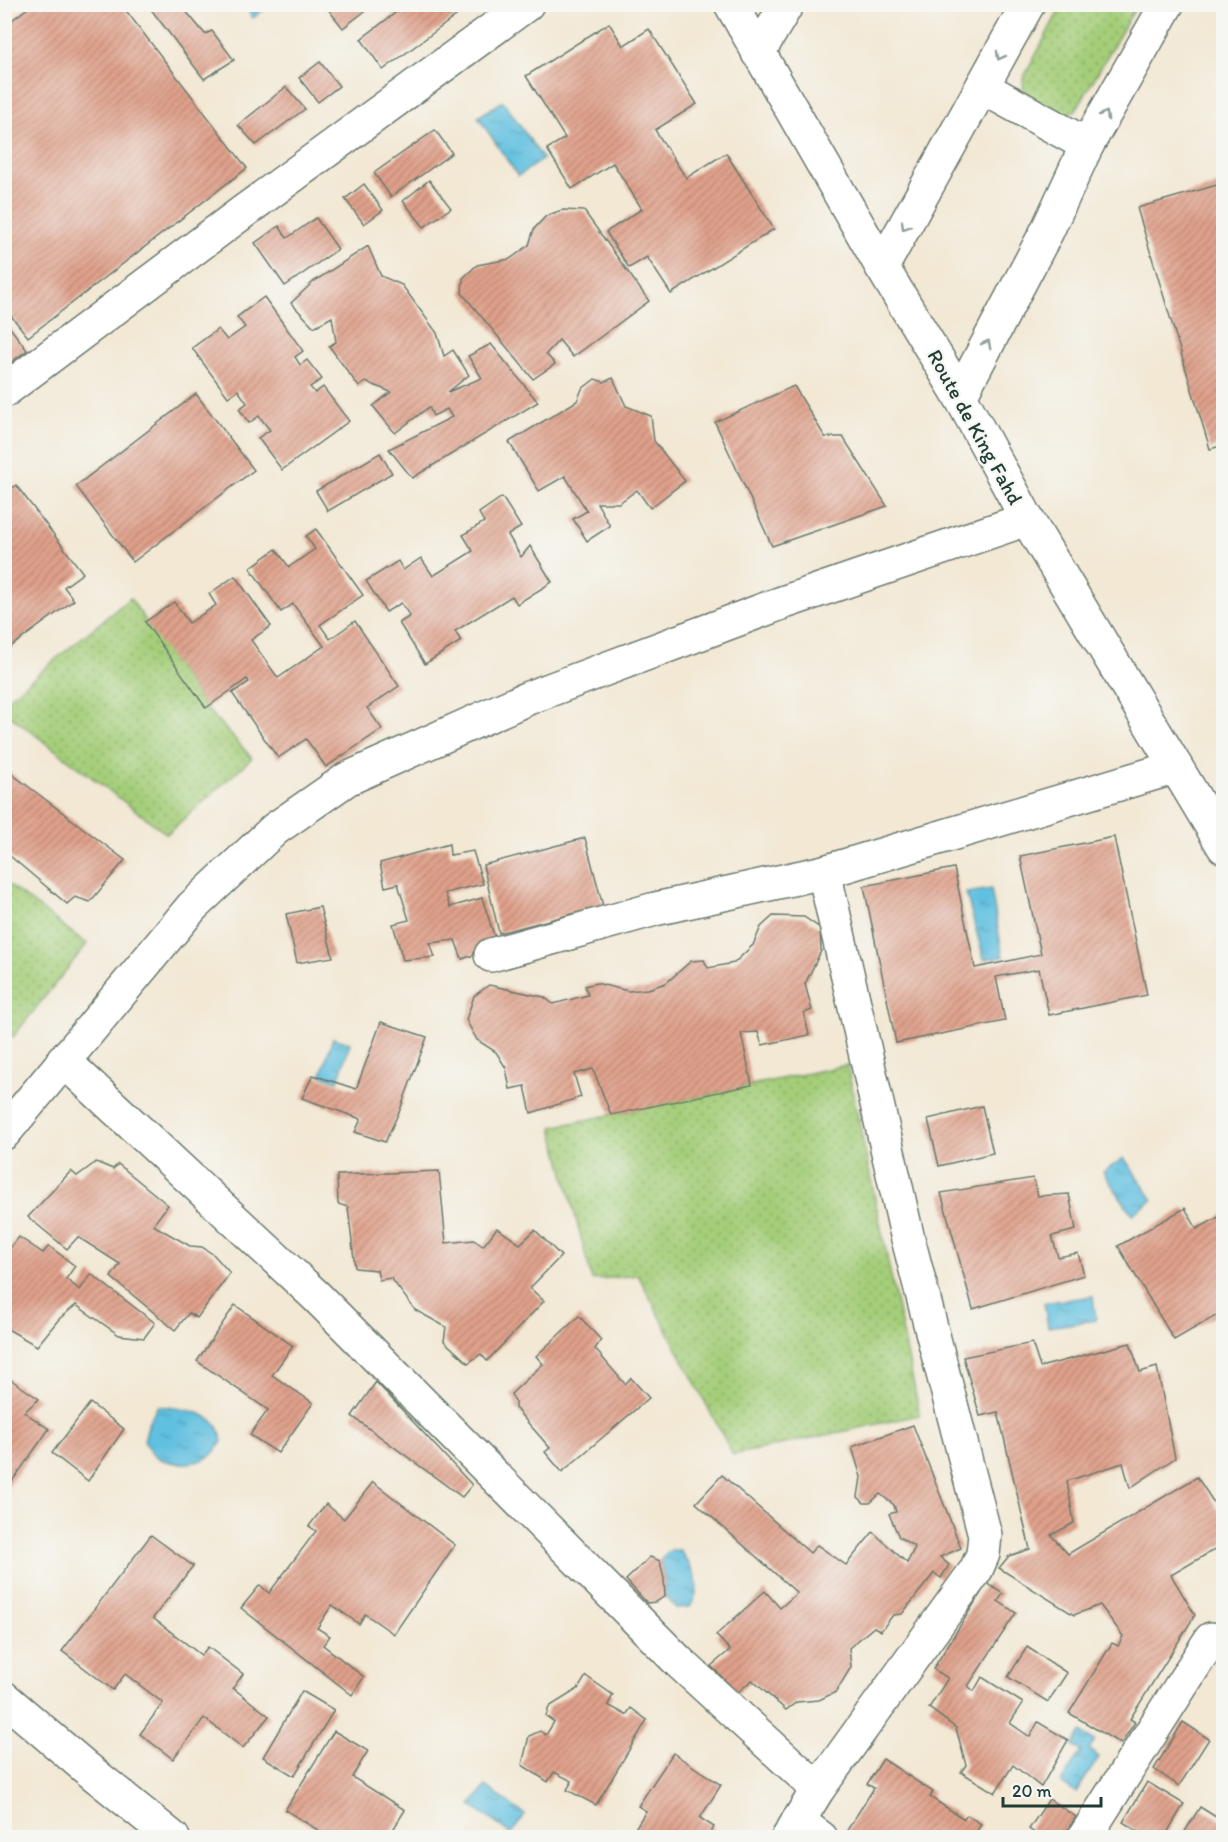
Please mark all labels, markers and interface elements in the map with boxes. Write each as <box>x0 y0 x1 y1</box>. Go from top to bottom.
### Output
one-way arrow <box>996 50 1007 60</box>
one-way arrow <box>1098 111 1109 121</box>
one-way arrow <box>901 220 912 230</box>
one-way arrow <box>980 340 991 351</box>
street label: Route de King Fahd <box>922 345 1029 509</box>
scale bar <box>1003 1770 1100 1808</box>
text: 20 m <box>1012 1780 1052 1802</box>

